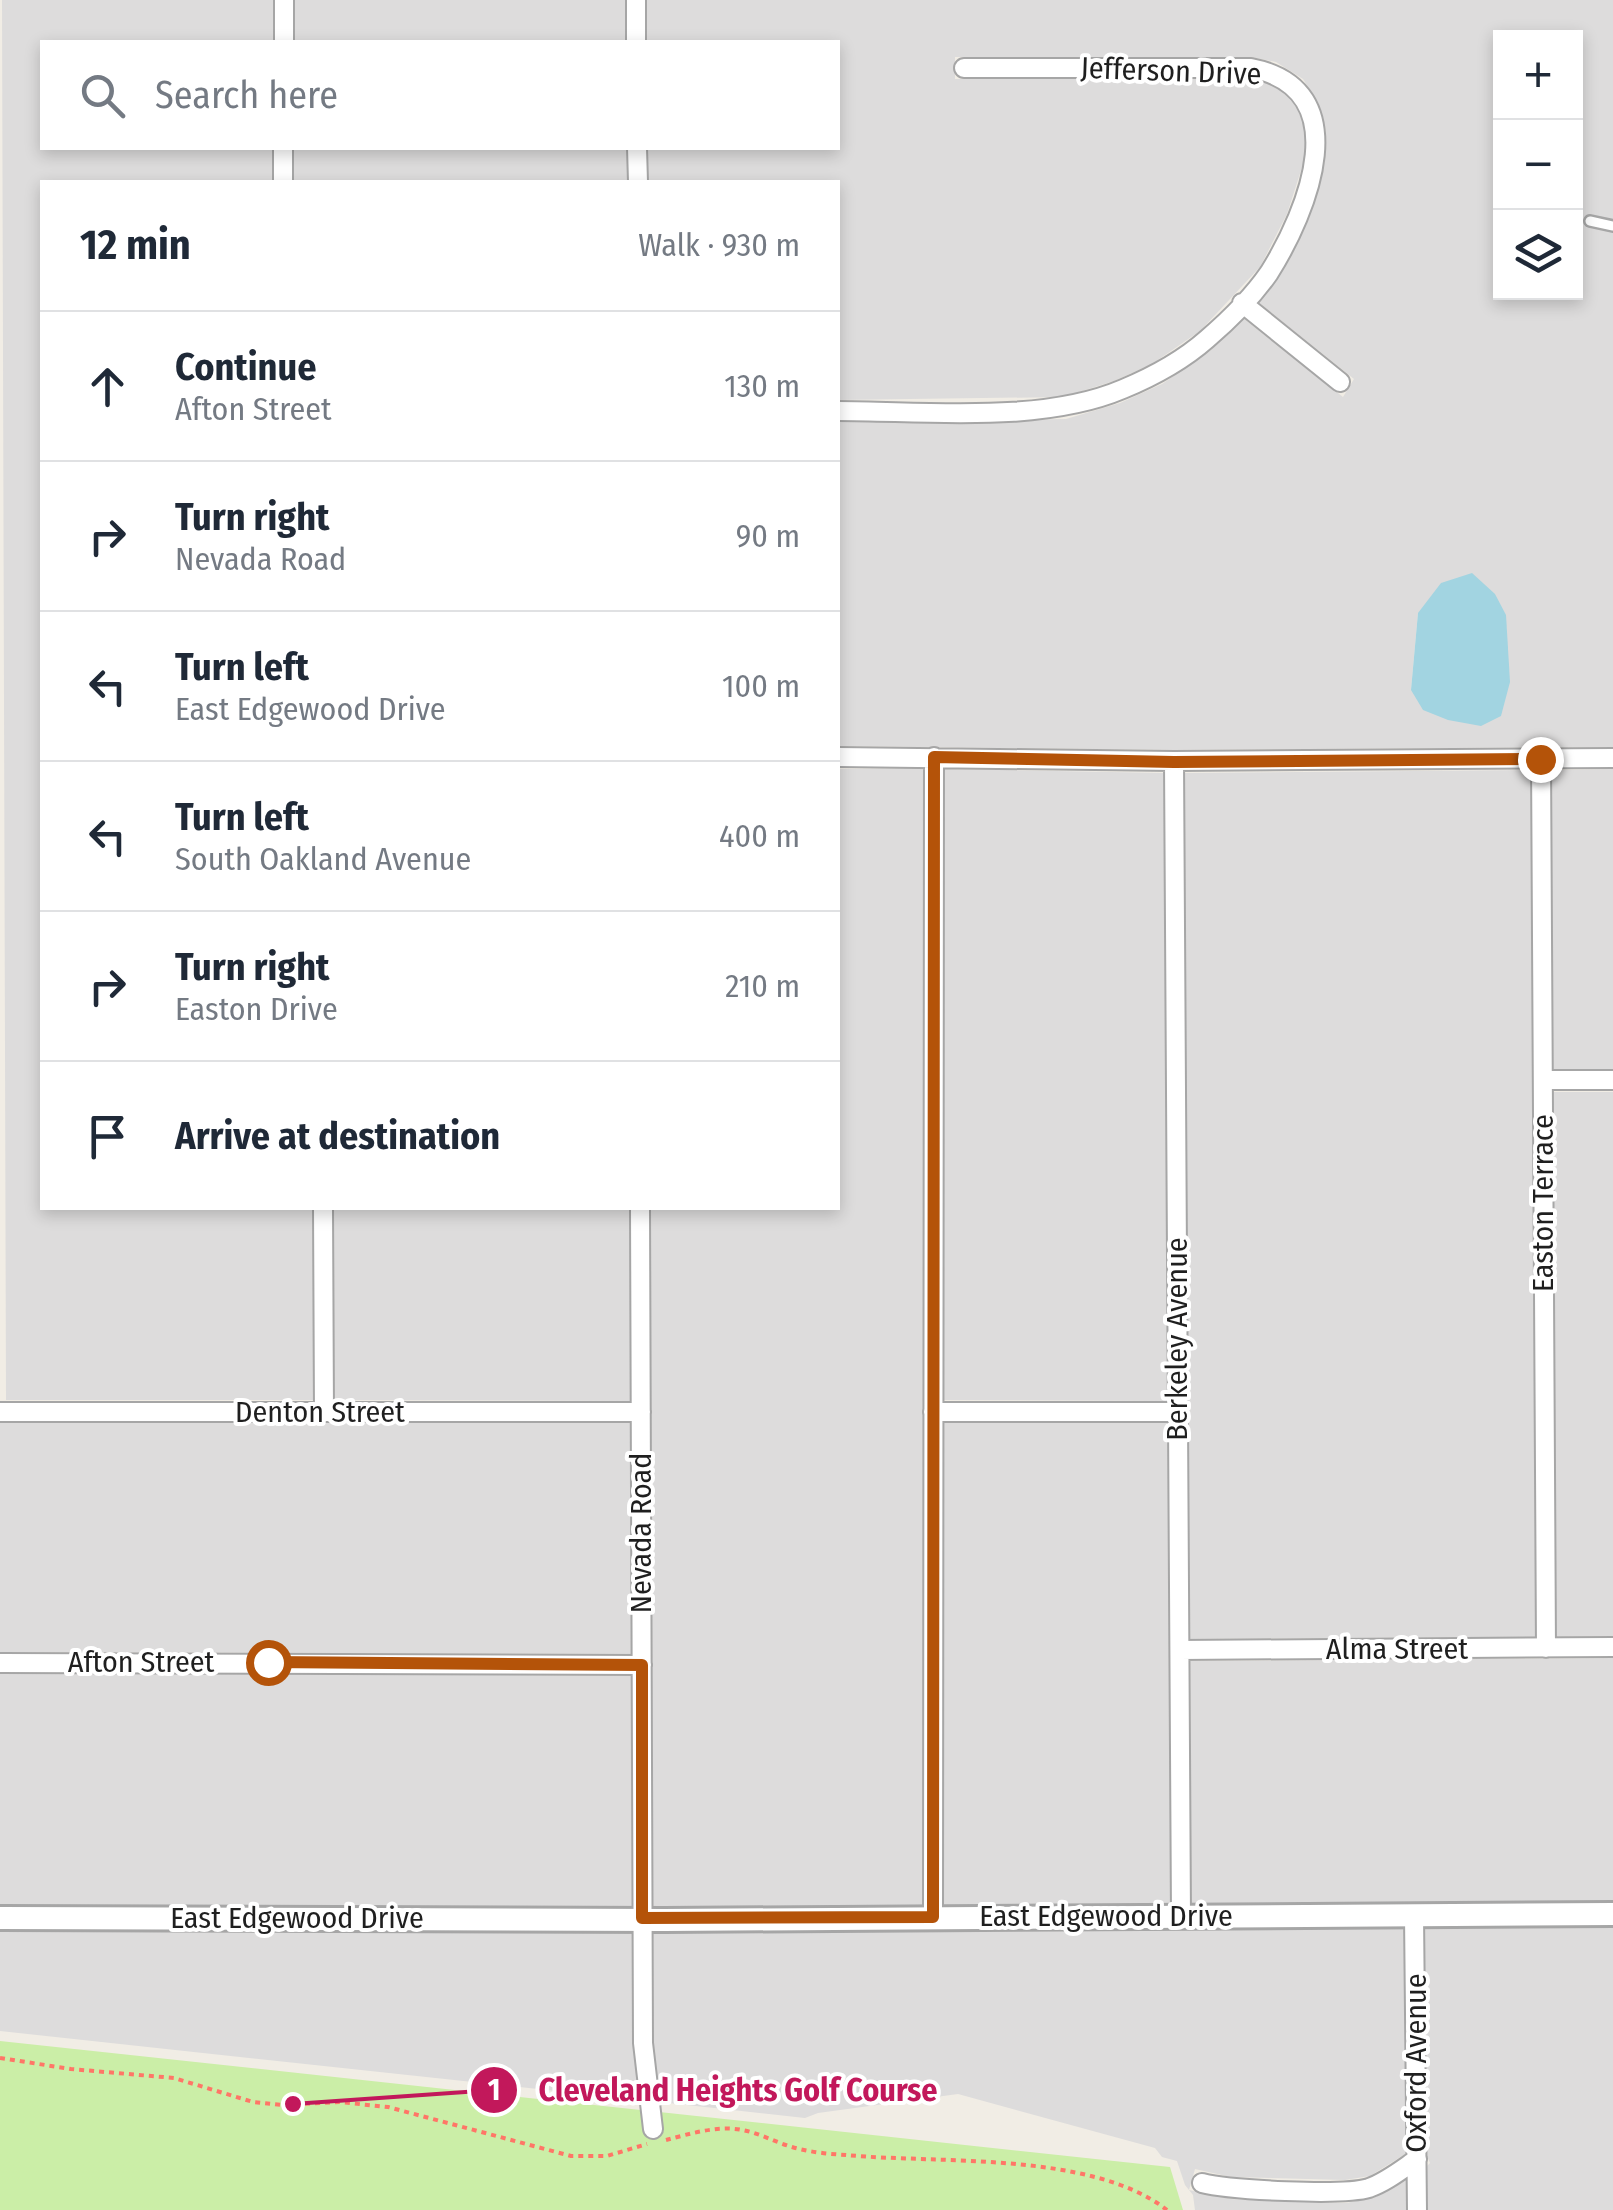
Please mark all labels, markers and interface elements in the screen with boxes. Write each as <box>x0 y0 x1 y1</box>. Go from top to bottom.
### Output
map controls <box>1493 30 1583 300</box>
button: + <box>1493 30 1583 120</box>
search box <box>40 40 840 150</box>
street label: Jefferson Drive <box>1080 50 1262 92</box>
icon: search <box>75 68 130 123</box>
text: Search here <box>155 72 338 118</box>
button: − <box>1493 120 1583 210</box>
button: layers <box>1493 210 1583 300</box>
text: 12 min <box>80 220 191 270</box>
text: Walk · 930 m <box>638 226 800 264</box>
text: Continue <box>175 344 316 390</box>
icon: ahead <box>80 359 135 414</box>
text: 130 m <box>724 367 800 405</box>
text: Afton Street <box>175 390 332 428</box>
text: Turn right <box>175 494 329 540</box>
icon: right <box>80 509 135 564</box>
text: 90 m <box>736 517 800 555</box>
text: Nevada Road <box>175 540 346 578</box>
text: Turn left <box>175 644 309 690</box>
icon: left <box>80 659 135 714</box>
text: 100 m <box>722 667 800 705</box>
text: East Edgewood Drive <box>175 690 446 728</box>
route end <box>1518 737 1564 783</box>
text: Turn left <box>175 794 309 840</box>
icon: left <box>80 809 135 864</box>
text: 400 m <box>719 817 800 855</box>
text: South Oakland Avenue <box>175 840 471 878</box>
text: Turn right <box>175 944 329 990</box>
icon: right <box>80 959 135 1014</box>
text: 210 m <box>725 967 800 1005</box>
text: Easton Drive <box>175 990 338 1028</box>
icon: arrive <box>80 1109 135 1164</box>
text: Arrive at destination <box>175 1113 500 1159</box>
street label: Easton Terrace <box>1525 1114 1561 1292</box>
street label: Berkeley Avenue <box>1159 1237 1195 1441</box>
street label: Denton Street <box>235 1394 405 1430</box>
street label: Nevada Road <box>623 1453 659 1613</box>
street label: Alma Street <box>1326 1631 1468 1667</box>
route start <box>246 1640 292 1686</box>
street label: Afton Street <box>68 1644 215 1680</box>
street label: East Edgewood Drive <box>979 1898 1233 1934</box>
street label: East Edgewood Drive <box>170 1900 424 1936</box>
street label: Oxford Avenue <box>1398 1973 1434 2153</box>
callout: Cleveland Heights Golf Course <box>469 2059 958 2121</box>
text: Cleveland Heights Golf Course <box>538 2071 938 2109</box>
text: 1 <box>488 2072 500 2108</box>

